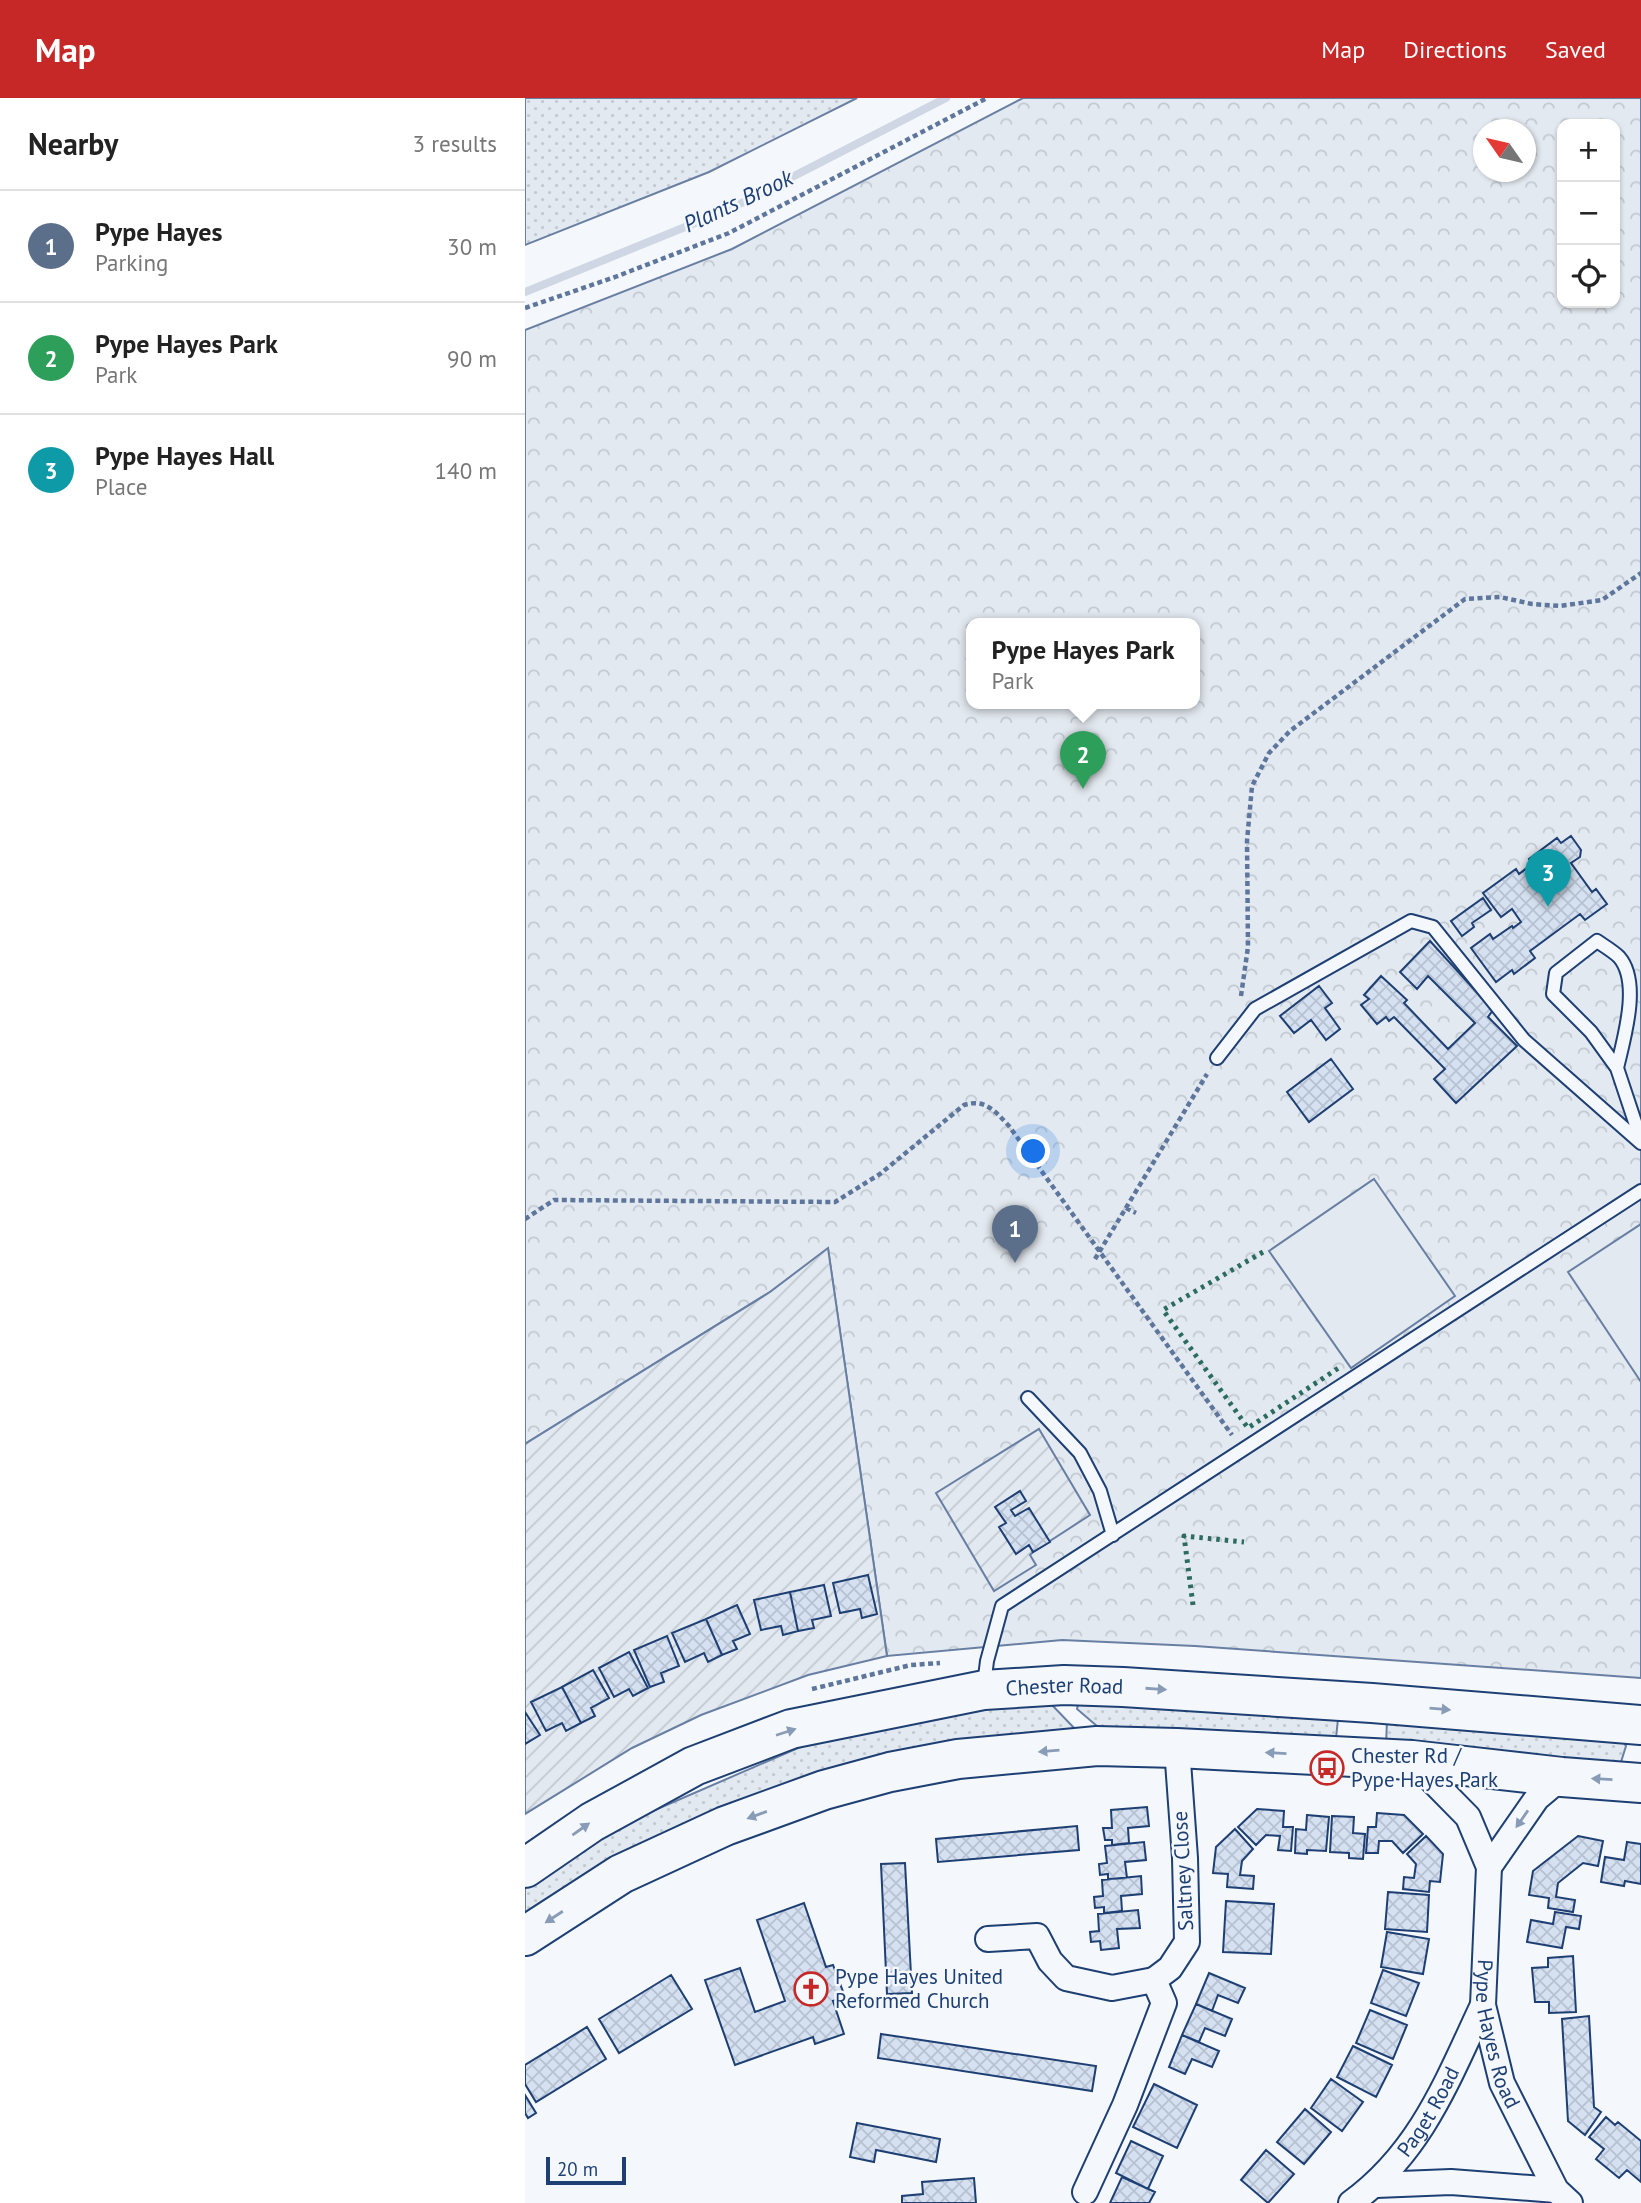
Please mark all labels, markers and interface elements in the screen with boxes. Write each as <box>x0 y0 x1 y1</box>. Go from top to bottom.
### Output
text: Map <box>35 28 96 71</box>
text: Map <box>1321 34 1365 65</box>
text: Directions <box>1403 34 1507 65</box>
text: Saved <box>1545 34 1606 65</box>
north arrow <box>1473 119 1536 182</box>
map controls <box>1557 119 1620 308</box>
button: + <box>1557 119 1620 182</box>
text: Nearby <box>28 124 118 163</box>
text: 3 results <box>413 129 497 158</box>
water label: Plants Brook <box>678 162 799 239</box>
button: − <box>1557 182 1620 245</box>
text: Pype Hayes <box>95 215 222 248</box>
text: 1 <box>44 232 58 261</box>
text: 30 m <box>447 232 497 261</box>
button: locate <box>1557 245 1620 308</box>
text: Parking <box>95 248 168 277</box>
text: Pype Hayes Park <box>95 327 278 360</box>
text: 2 <box>44 344 58 373</box>
text: 90 m <box>447 344 497 373</box>
text: Park <box>95 360 137 389</box>
text: Pype Hayes Hall <box>95 439 274 472</box>
text: 3 <box>44 456 58 485</box>
text: 140 m <box>435 456 497 485</box>
text: Place <box>95 472 148 501</box>
popup <box>966 618 1200 709</box>
text: Pype Hayes Park <box>992 633 1174 666</box>
text: Park <box>992 666 1034 695</box>
pin: 2 <box>1060 731 1106 789</box>
pin: 3 <box>1525 849 1571 907</box>
your location <box>1016 1134 1050 1168</box>
pin: 1 <box>992 1205 1038 1263</box>
street label: Chester Road <box>1005 1671 1124 1702</box>
one-way arrow <box>1145 1684 1167 1695</box>
one-way arrow <box>1430 1704 1452 1715</box>
one-way arrow <box>775 1726 796 1736</box>
place label: Chester Rd / Pype Hayes Park <box>1351 1742 1498 1793</box>
one-way arrow <box>1038 1745 1060 1756</box>
one-way arrow <box>1265 1747 1287 1758</box>
bus stop icon: Chester Rd / Pype Hayes Park <box>1308 1749 1346 1787</box>
one-way arrow <box>1591 1774 1613 1785</box>
one-way arrow <box>746 1810 767 1821</box>
street label: Saltney Close <box>1166 1810 1199 1932</box>
one-way arrow <box>1515 1810 1529 1828</box>
one-way arrow <box>572 1822 590 1836</box>
one-way arrow <box>545 1910 564 1923</box>
street label: Pype Hayes Road <box>1470 1959 1527 2113</box>
place label: Pype Hayes United Reformed Church <box>835 1963 1003 2014</box>
church icon: Pype Hayes United Reformed Church <box>792 1970 830 2008</box>
street label: Paget Road <box>1391 2062 1465 2162</box>
scale bar <box>546 2154 627 2186</box>
text: 20 m <box>557 2157 598 2181</box>

